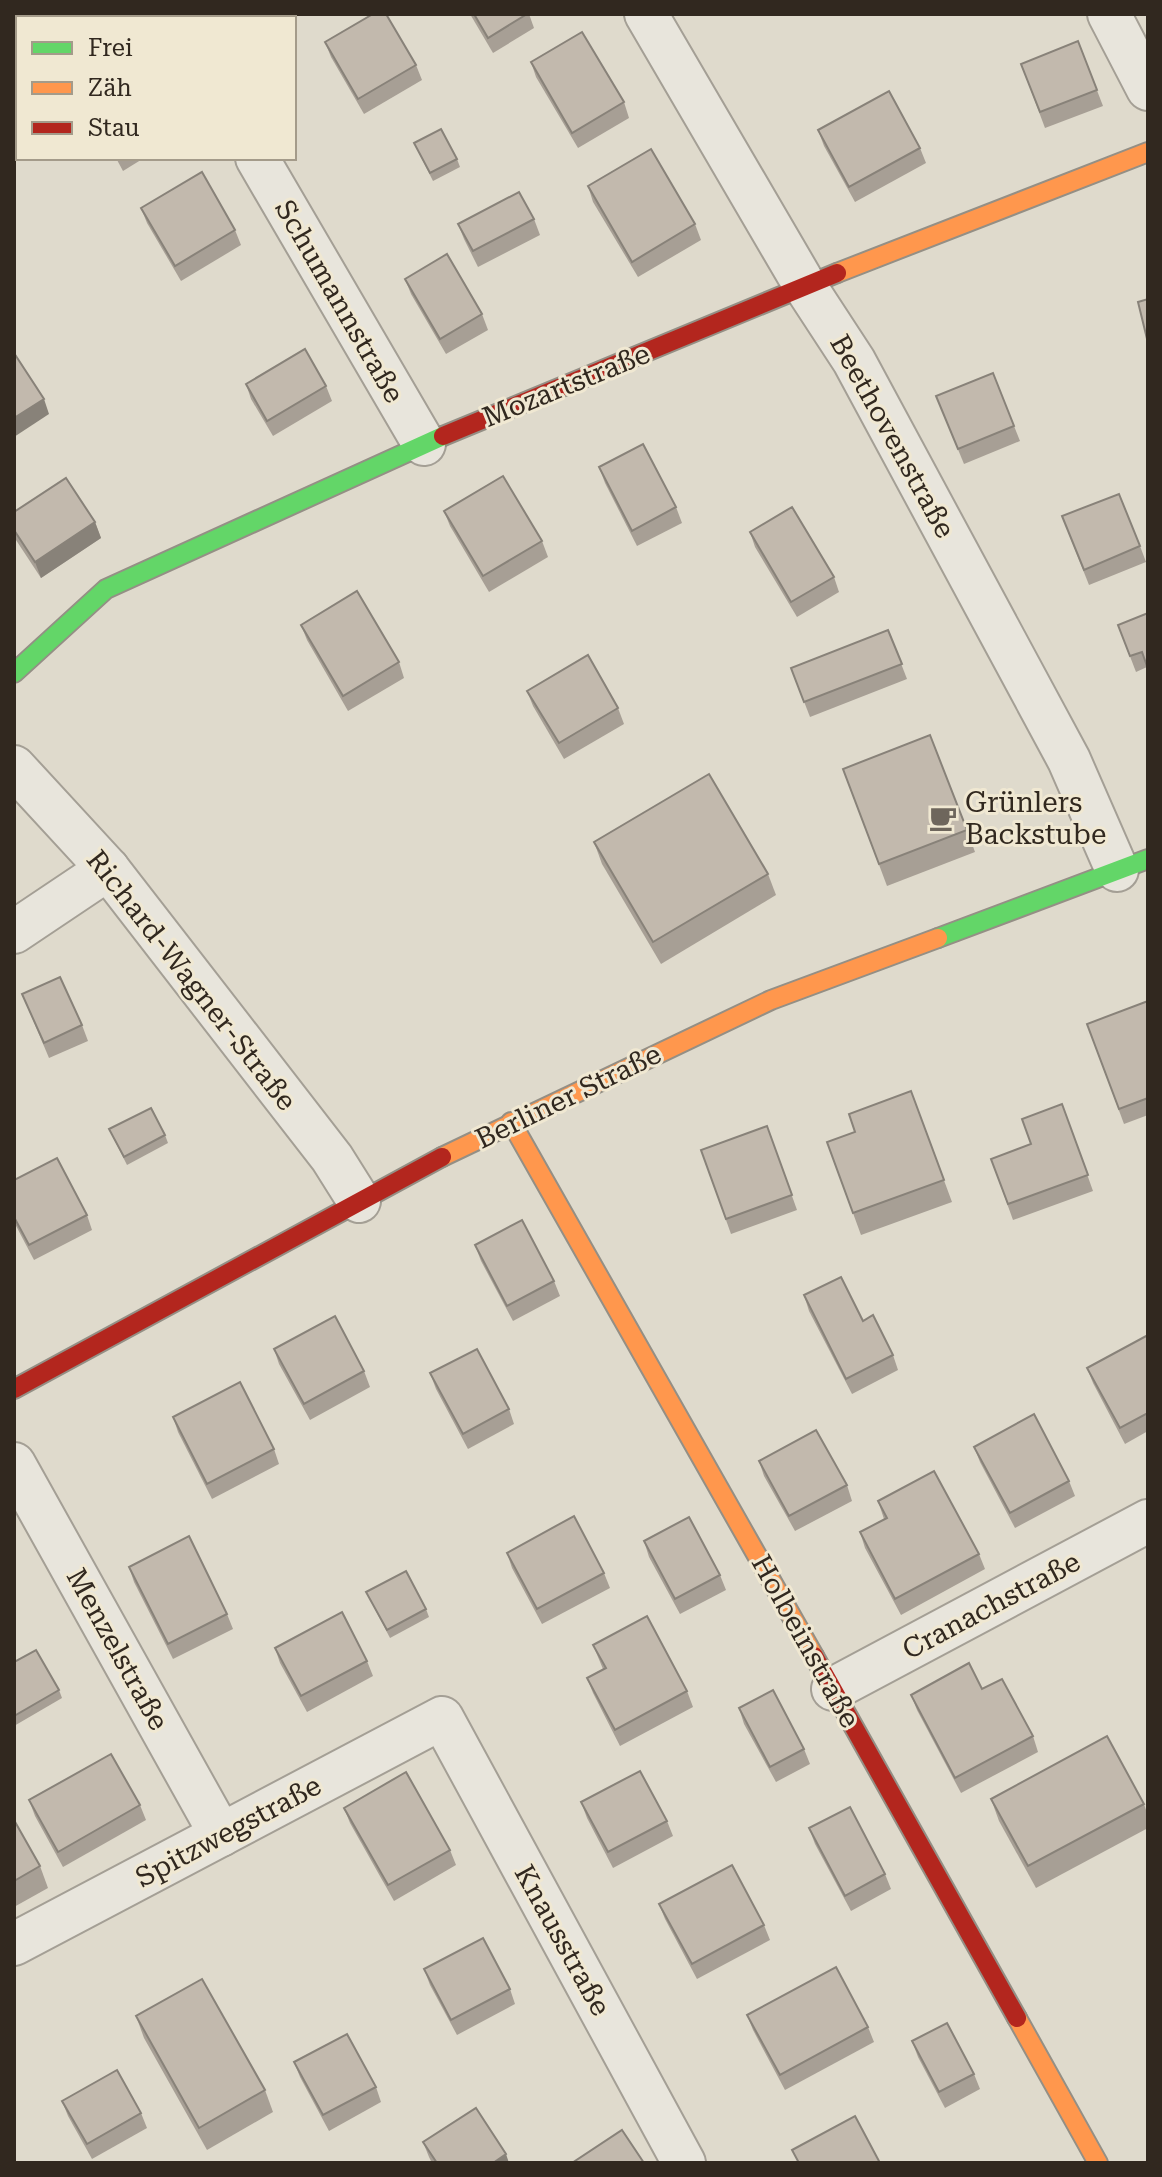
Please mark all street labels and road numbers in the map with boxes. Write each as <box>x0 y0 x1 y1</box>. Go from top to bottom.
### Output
street label: Schumannstraße <box>268 194 411 408</box>
street label: Beethovenstraße <box>823 329 962 544</box>
street label: Mozartstraße <box>478 337 655 434</box>
street label: Richard-Wagner-Straße <box>80 844 303 1117</box>
street label: Berliner Straße <box>470 1037 666 1156</box>
street label: Cranachstraße <box>897 1545 1086 1666</box>
street label: Holbeinstraße <box>745 1549 867 1733</box>
street label: Menzelstraße <box>60 1563 176 1736</box>
street label: Spitzwegstraße <box>130 1769 327 1894</box>
street label: Knausstraße <box>508 1859 618 2021</box>

